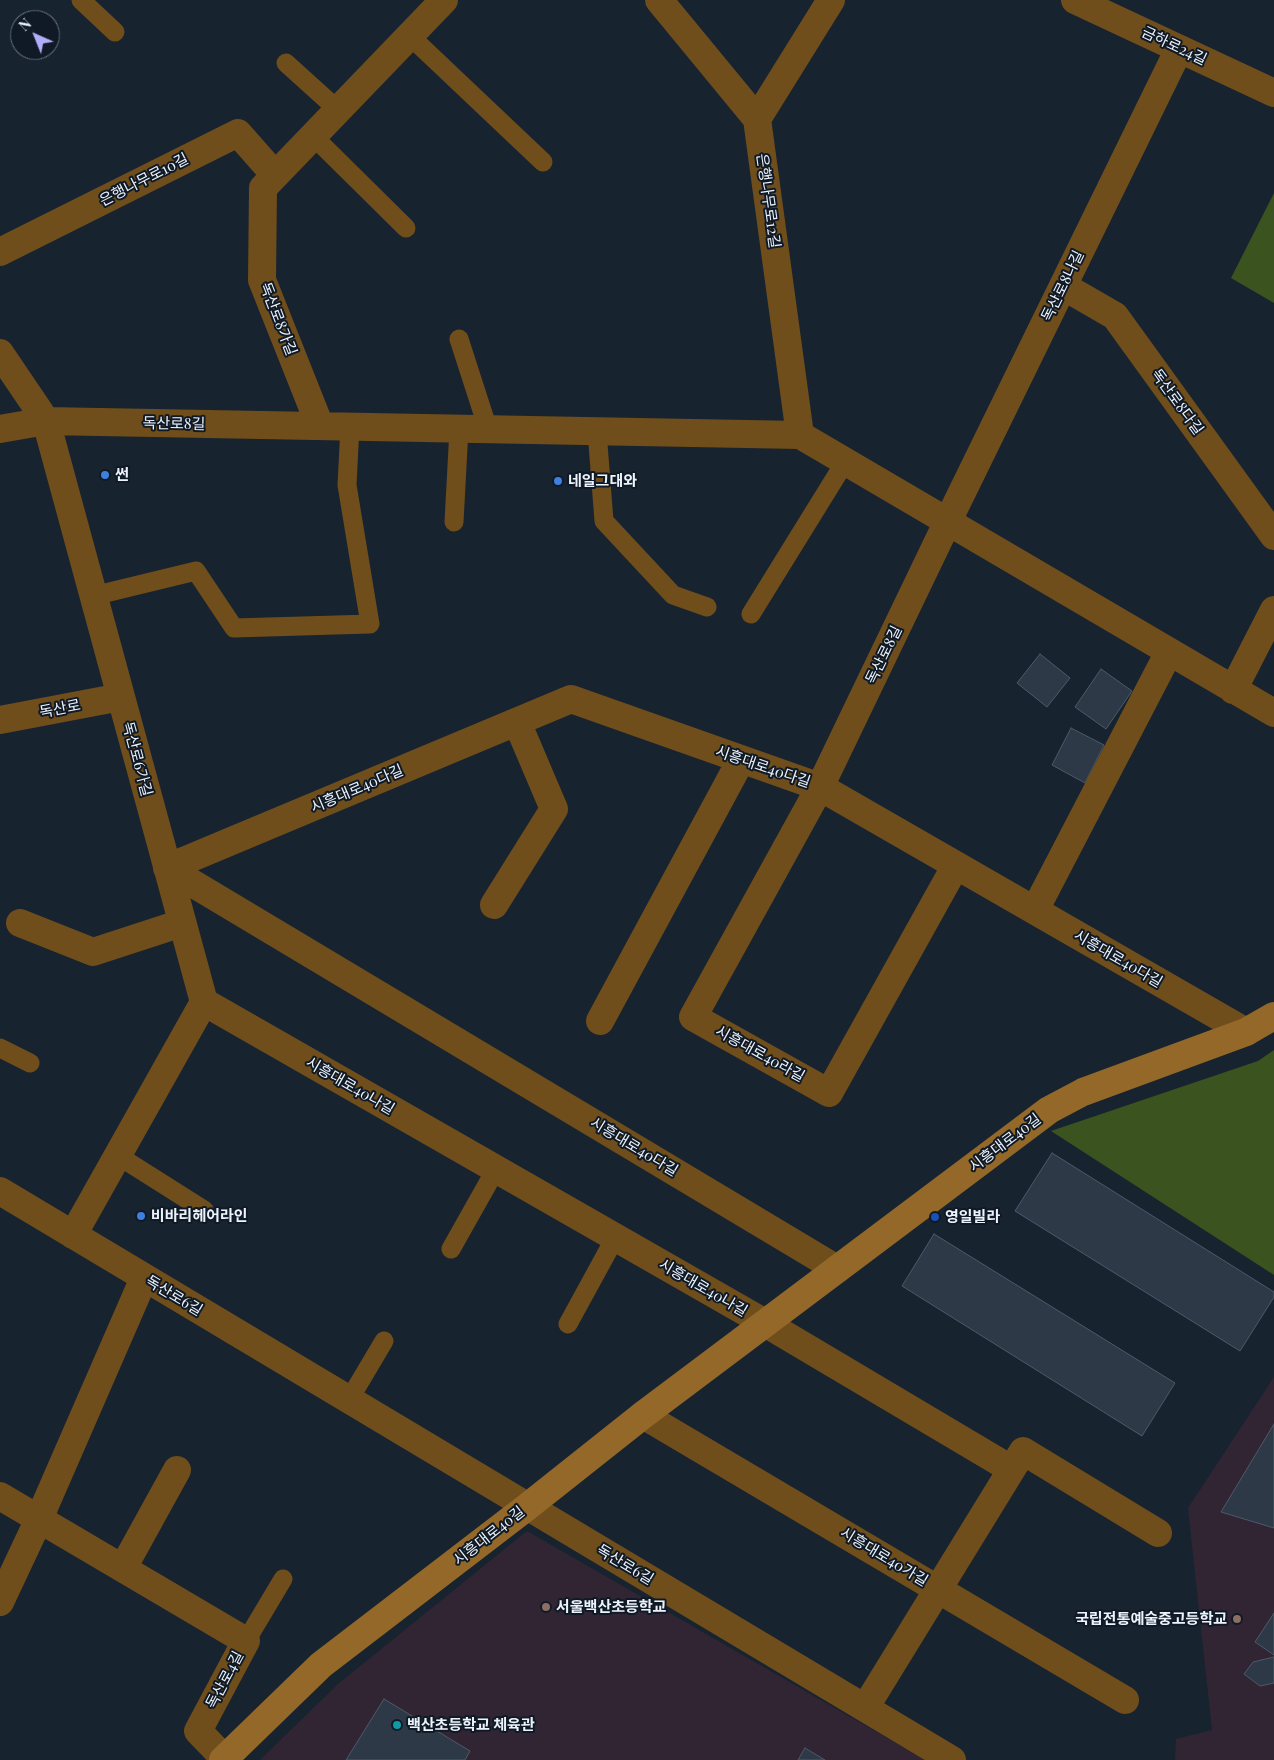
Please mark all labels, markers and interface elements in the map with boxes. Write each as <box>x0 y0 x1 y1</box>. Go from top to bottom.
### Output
north arrow <box>10 10 60 60</box>
text: N <box>15 14 35 35</box>
street label: 금하로24길 <box>1139 23 1209 69</box>
street label: 은행나무로10길 <box>97 150 191 210</box>
street label: 은행나무로12길 <box>752 152 784 250</box>
street label: 독산로8나길 <box>1038 248 1088 324</box>
street label: 독산로8가길 <box>256 280 300 358</box>
street label: 독산로8다길 <box>1147 366 1207 438</box>
street label: 독산로8길 <box>142 414 206 434</box>
place label: 썬 <box>115 466 129 484</box>
marker: 썬 <box>99 469 111 481</box>
place label: 네일그대와 <box>568 472 637 490</box>
marker: 네일그대와 <box>552 475 564 487</box>
street label: 독산로8길 <box>862 623 906 687</box>
street label: 독산로 <box>38 696 82 722</box>
street label: 독산로6가길 <box>118 720 156 798</box>
street label: 시흥대로40다길 <box>713 742 813 792</box>
street label: 시흥대로40다길 <box>308 761 406 817</box>
street label: 시흥대로40다길 <box>1071 926 1165 992</box>
street label: 시흥대로40라길 <box>712 1022 808 1086</box>
street label: 시흥대로40나길 <box>303 1053 397 1119</box>
street label: 시흥대로40길 <box>965 1110 1045 1176</box>
street label: 시흥대로40다길 <box>587 1114 681 1180</box>
place label: 비바리헤어라인 <box>151 1207 248 1225</box>
place label: 영일빌라 <box>945 1208 1000 1226</box>
marker: 비바리헤어라인 <box>135 1210 147 1222</box>
marker: 영일빌라 <box>929 1211 941 1223</box>
street label: 시흥대로40나길 <box>656 1255 750 1321</box>
street label: 독산로6길 <box>142 1272 206 1320</box>
street label: 시흥대로40길 <box>450 1503 528 1569</box>
street label: 시흥대로40가길 <box>837 1524 931 1590</box>
street label: 독산로6길 <box>593 1541 657 1589</box>
place label: 서울백산초등학교 <box>556 1598 666 1616</box>
marker: 서울백산초등학교 <box>540 1601 552 1613</box>
place label: 국립전통예술중고등학교 <box>1075 1610 1227 1628</box>
marker: 국립전통예술중고등학교 <box>1231 1613 1243 1625</box>
street label: 독산로4길 <box>202 1648 248 1712</box>
place label: 백산초등학교 체육관 <box>407 1716 535 1734</box>
marker: 백산초등학교 체육관 <box>391 1719 403 1731</box>

